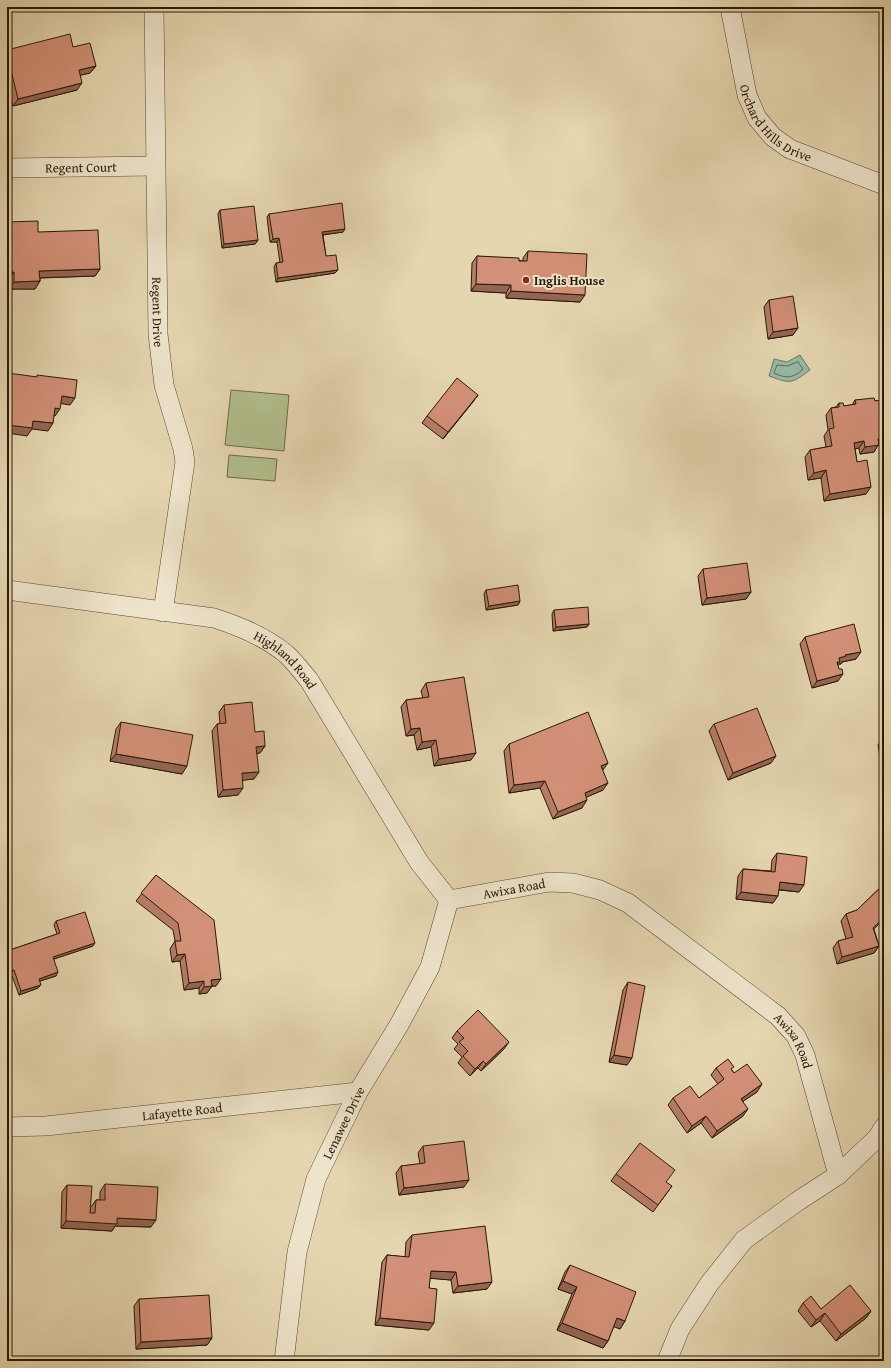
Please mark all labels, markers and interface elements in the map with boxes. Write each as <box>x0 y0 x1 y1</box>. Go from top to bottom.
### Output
street label: Orchard Hills Drive <box>735 83 814 166</box>
street label: Regent Court <box>45 158 117 177</box>
place label: Inglis House <box>534 271 605 290</box>
marker: Inglis House <box>521 275 531 285</box>
street label: Regent Drive <box>147 277 168 348</box>
street label: Highland Road <box>250 626 321 693</box>
street label: Awixa Road <box>481 874 547 904</box>
street label: Awixa Road <box>769 1009 817 1071</box>
street label: Lenawee Drive <box>318 1082 369 1162</box>
street label: Lafayette Road <box>141 1098 223 1125</box>

